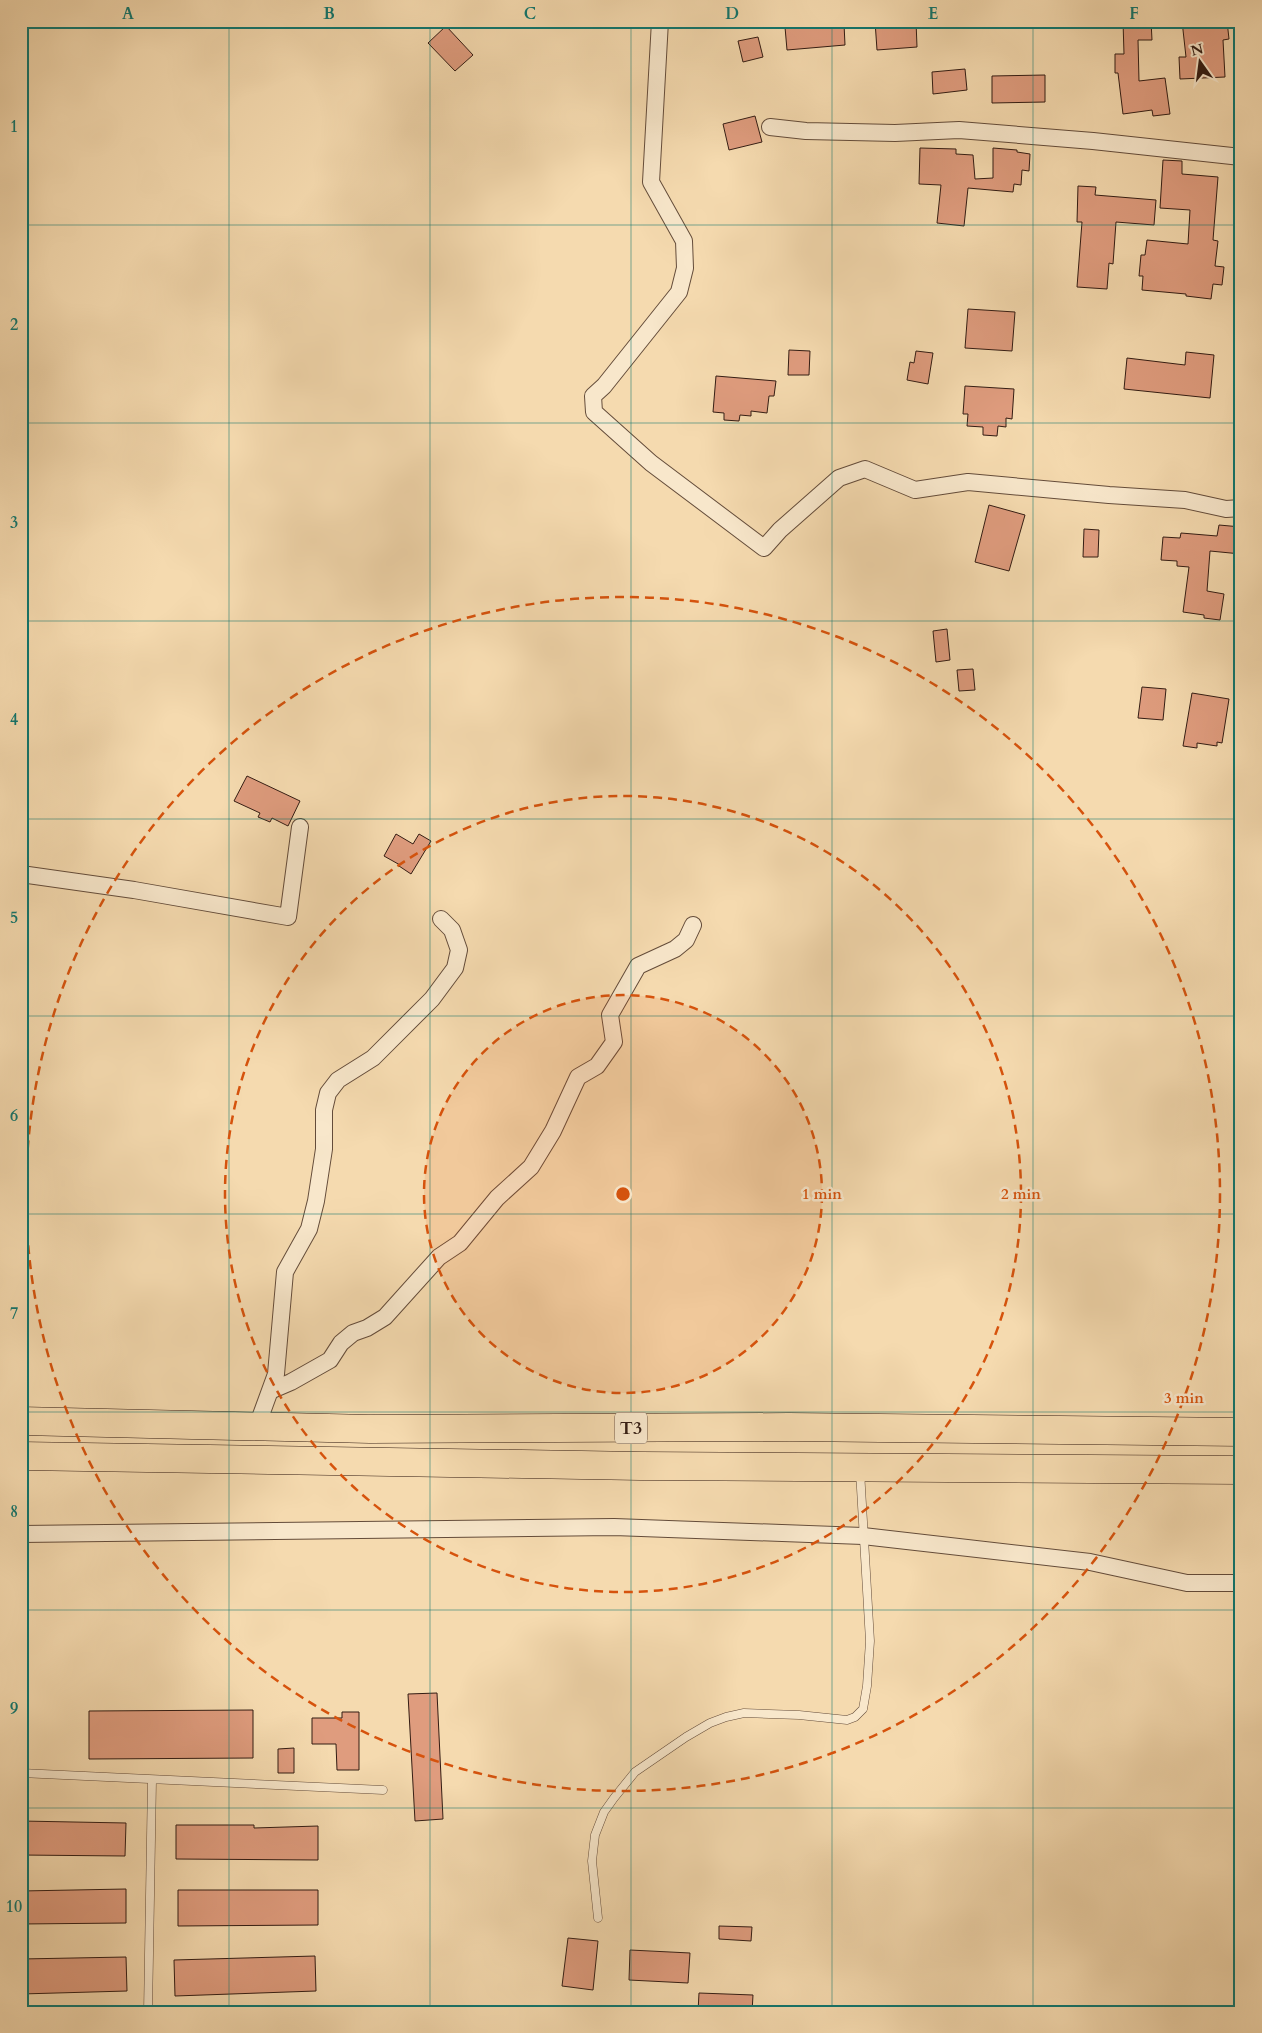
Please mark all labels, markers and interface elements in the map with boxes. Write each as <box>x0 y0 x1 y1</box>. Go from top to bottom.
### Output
text: A <box>122 3 134 25</box>
text: B <box>323 3 335 25</box>
text: C <box>524 3 536 25</box>
text: D <box>725 3 739 25</box>
text: E <box>928 3 938 25</box>
text: F <box>1129 3 1139 25</box>
north arrow <box>1174 38 1224 88</box>
text: N <box>1189 39 1205 61</box>
text: 1 <box>10 116 18 138</box>
text: 2 <box>10 314 18 336</box>
text: 3 <box>10 512 18 534</box>
text: 4 <box>10 709 18 731</box>
text: 5 <box>10 907 18 929</box>
text: 6 <box>10 1105 18 1127</box>
text: 1 min <box>802 1184 842 1204</box>
text: 2 min <box>1001 1184 1041 1204</box>
centre of rings <box>614 1185 632 1203</box>
text: 7 <box>10 1303 18 1325</box>
text: 3 min <box>1164 1388 1204 1408</box>
road number: T3 <box>615 1412 647 1444</box>
text: 8 <box>10 1501 18 1523</box>
text: 9 <box>10 1698 18 1720</box>
text: 10 <box>6 1896 22 1918</box>

